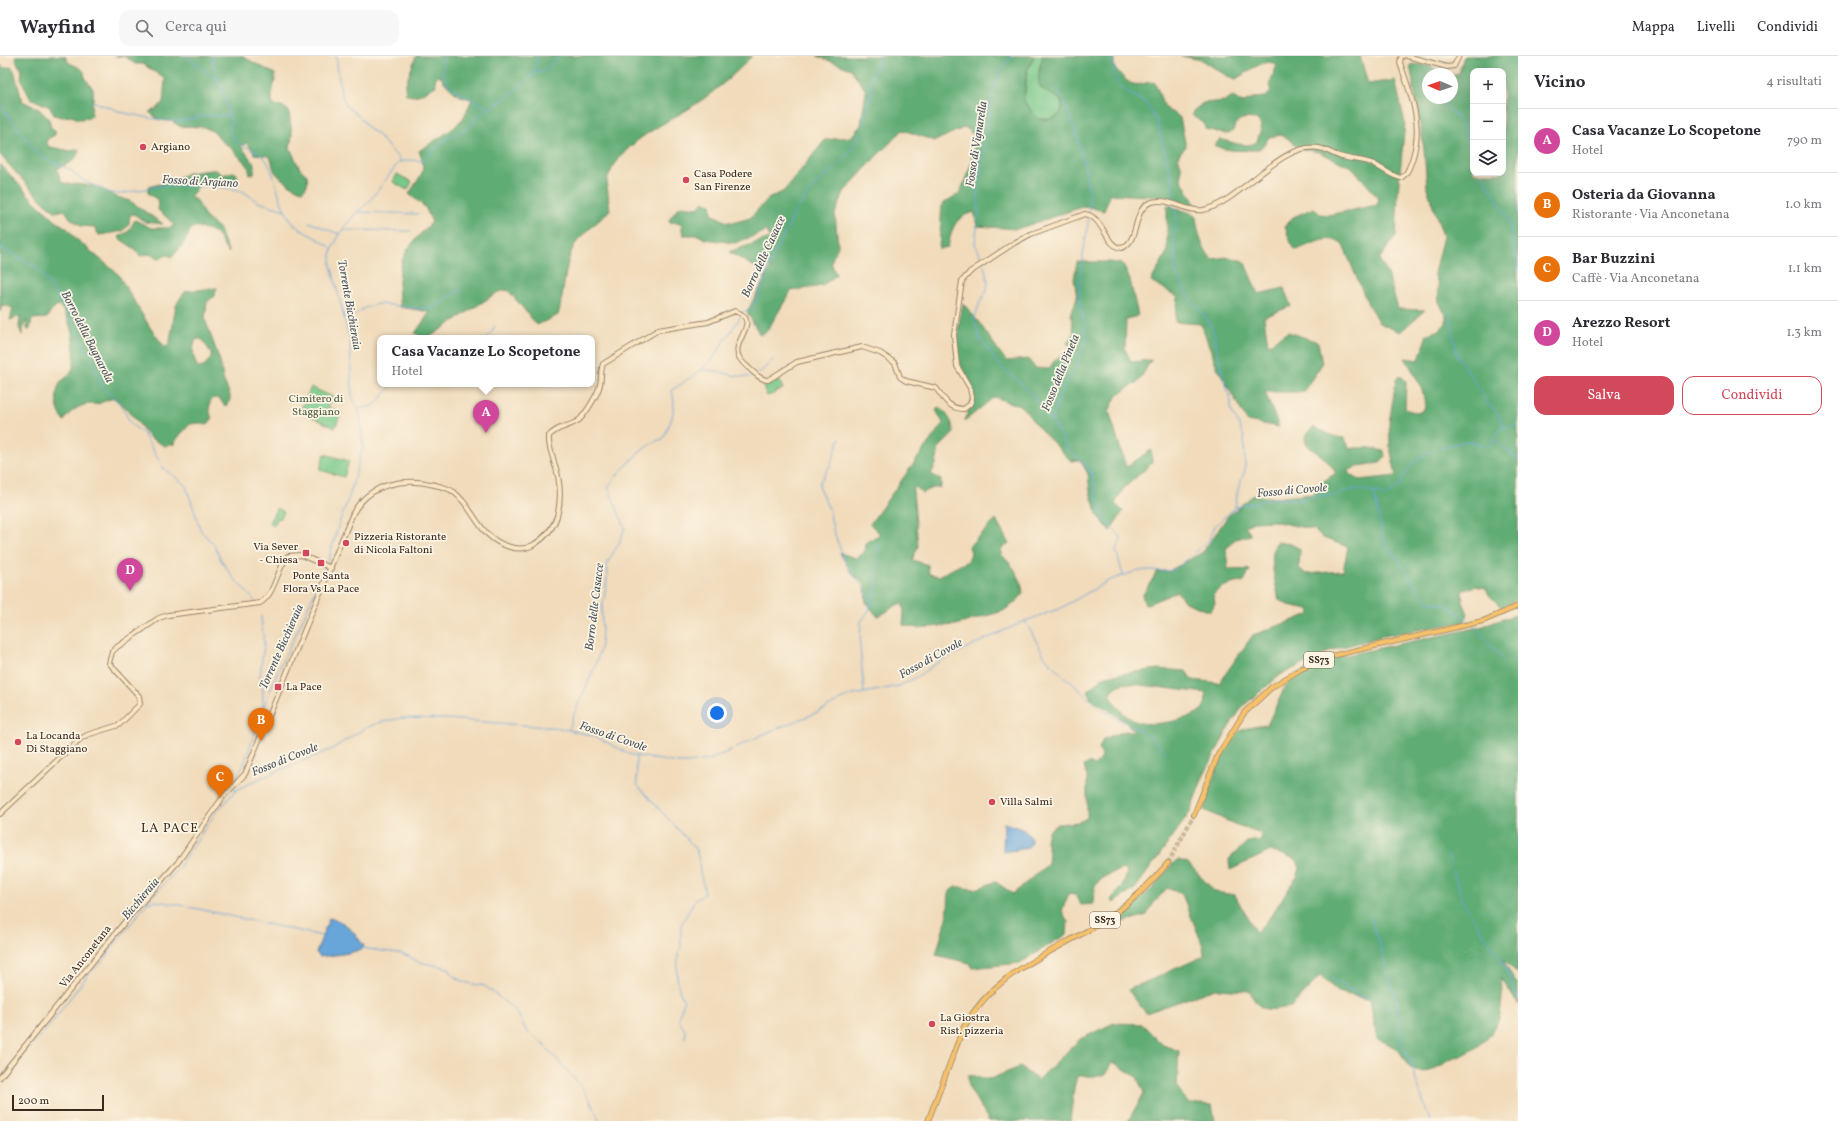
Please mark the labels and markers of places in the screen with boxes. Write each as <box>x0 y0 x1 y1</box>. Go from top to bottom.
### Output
place label: Argiano <box>151 140 190 155</box>
marker: Argiano <box>138 142 148 152</box>
place label: Casa Podere San Firenze <box>694 167 752 195</box>
marker: Casa Podere San Firenze <box>681 175 691 185</box>
pin: A <box>473 400 499 433</box>
place label: Pizzeria Ristorante di Nicola Faltoni <box>354 530 446 558</box>
marker: Pizzeria Ristorante di Nicola Faltoni <box>341 538 351 548</box>
place label: Via Sever - Chiesa <box>253 540 299 568</box>
marker: Via Sever - Chiesa <box>301 548 311 558</box>
pin: D <box>117 558 143 591</box>
marker: Ponte Santa Flora Vs La Pace <box>316 558 326 568</box>
place label: Ponte Santa Flora Vs La Pace <box>283 569 359 597</box>
place label: La Pace <box>286 680 322 695</box>
marker: La Pace <box>273 682 283 692</box>
pin: B <box>248 708 274 741</box>
place label: La Locanda Di Staggiano <box>26 729 88 757</box>
marker: La Locanda Di Staggiano <box>13 737 23 747</box>
pin: C <box>207 765 233 798</box>
place label: Villa Salmi <box>1000 795 1052 810</box>
marker: Villa Salmi <box>987 797 997 807</box>
place label: La Giostra Rist. pizzeria <box>940 1011 1004 1039</box>
marker: La Giostra Rist. pizzeria <box>927 1019 937 1029</box>

